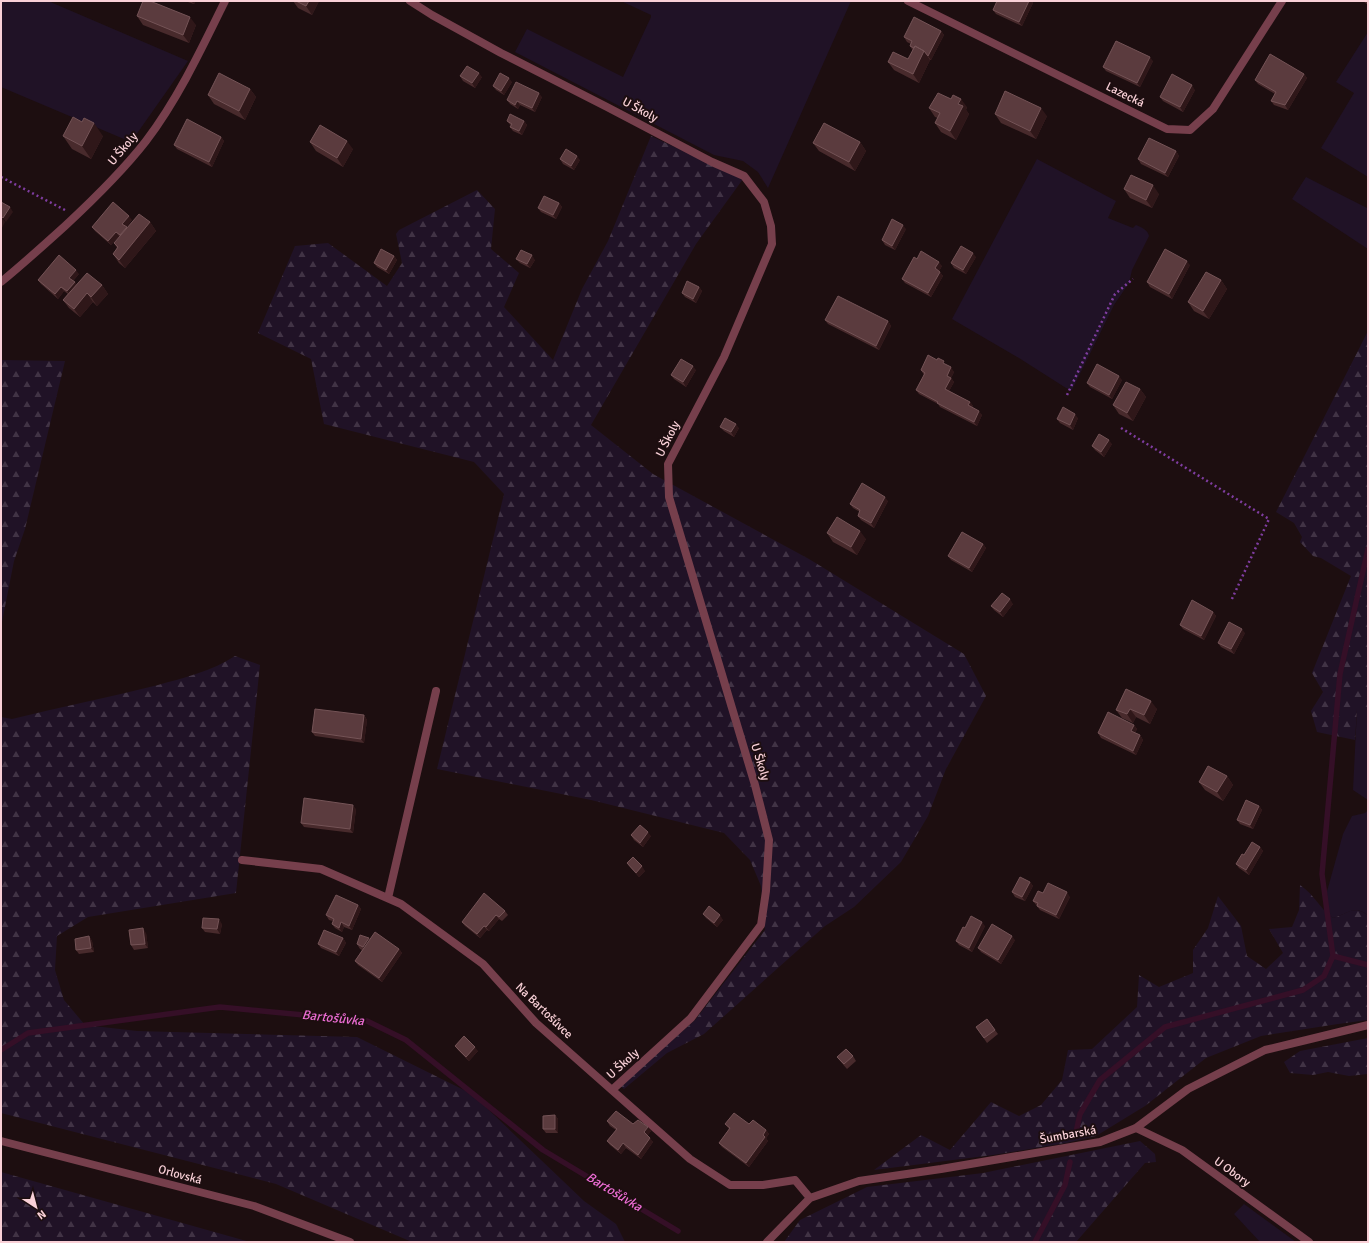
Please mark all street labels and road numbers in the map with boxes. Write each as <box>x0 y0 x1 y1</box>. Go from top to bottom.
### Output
street label: Lazecká <box>1103 79 1147 111</box>
street label: U Školy <box>620 94 661 126</box>
street label: U Školy <box>105 129 141 169</box>
street label: U Školy <box>653 418 684 459</box>
street label: U Školy <box>747 741 773 783</box>
street label: Na Bartošůvce <box>512 980 576 1042</box>
street label: U Školy <box>604 1045 643 1082</box>
street label: Šumbarská <box>1039 1123 1097 1147</box>
street label: U Obory <box>1211 1154 1253 1190</box>
street label: Orlovská <box>156 1162 204 1188</box>

